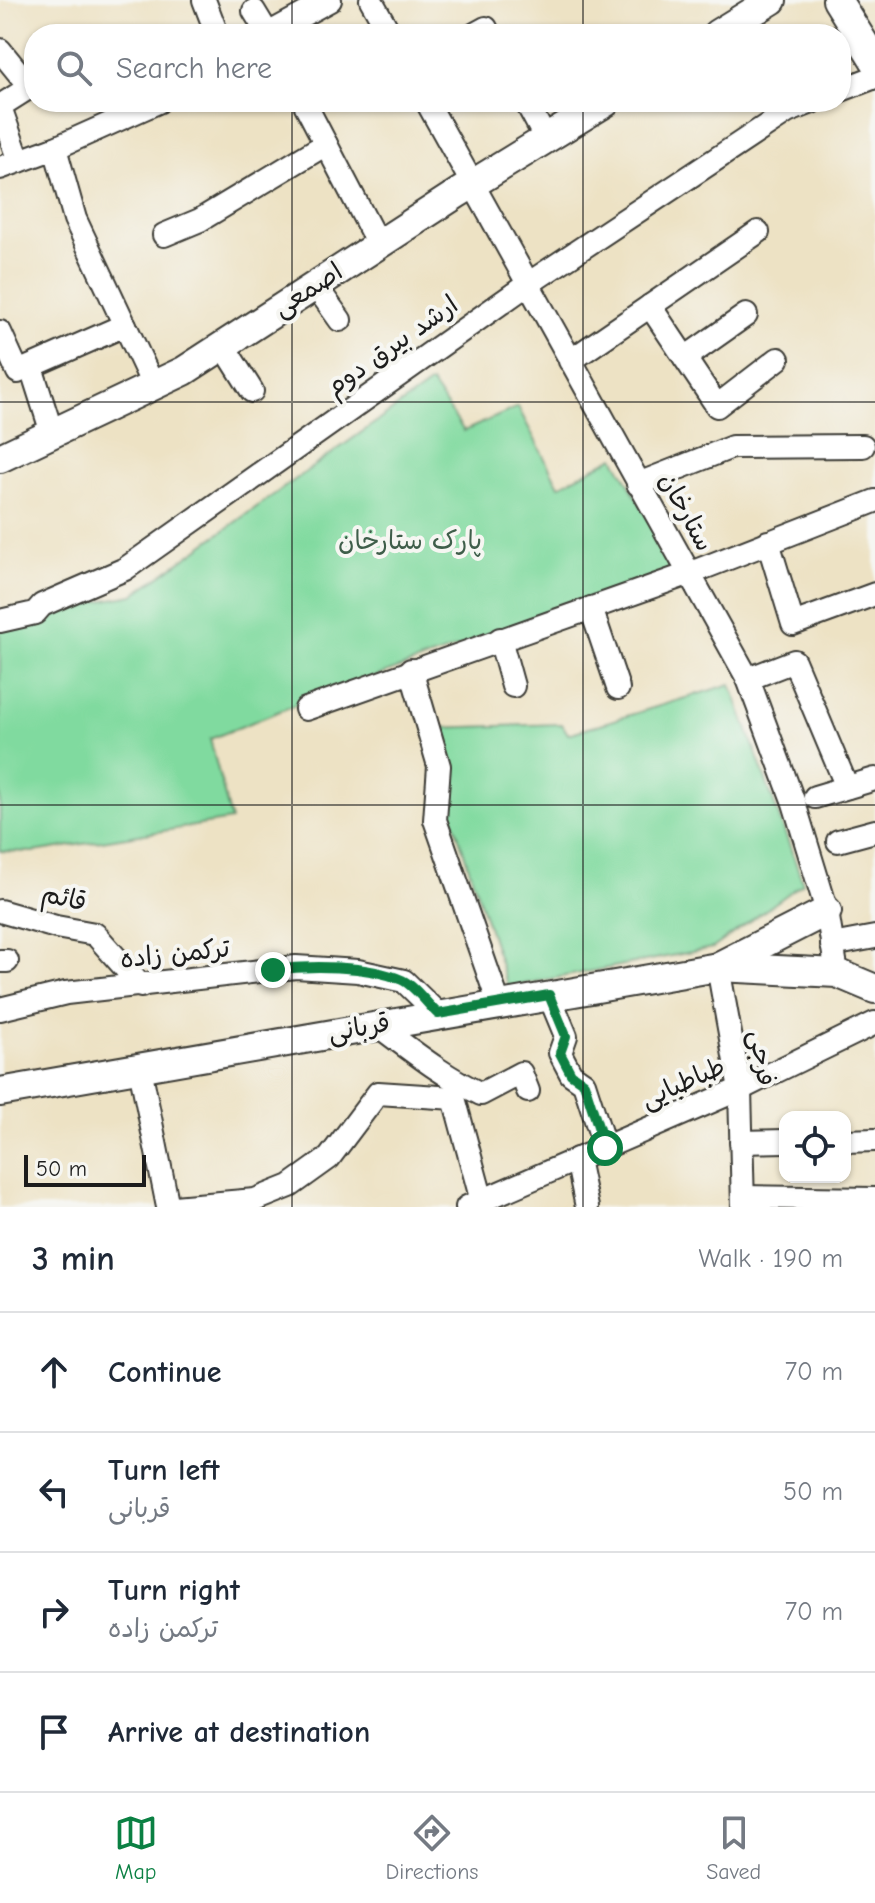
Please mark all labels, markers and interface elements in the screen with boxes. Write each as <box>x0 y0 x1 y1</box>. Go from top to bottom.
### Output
search box <box>24 24 851 112</box>
icon: search <box>52 46 96 90</box>
text: Search here <box>116 51 272 86</box>
street label: اصمعی <box>268 257 349 324</box>
street label: ارشد بیرق دوم <box>320 289 466 406</box>
street label: ستارخان <box>652 468 720 556</box>
park label: پارک ستارخان <box>338 526 482 557</box>
street label: قائم <box>38 878 89 922</box>
street label: ترکمن زاده <box>119 933 232 975</box>
route end <box>255 952 291 988</box>
street label: قربانی <box>326 1008 393 1049</box>
street label: فرجی <box>742 1028 781 1088</box>
street label: طباطبایی <box>636 1051 730 1116</box>
map controls <box>779 1111 851 1183</box>
button: locate <box>779 1111 851 1183</box>
route start <box>587 1130 623 1166</box>
scale bar <box>24 1151 146 1187</box>
text: 50 m <box>36 1156 87 1182</box>
text: 3 min <box>32 1239 115 1279</box>
text: Walk · 190 m <box>698 1244 843 1274</box>
icon: ahead <box>32 1350 76 1394</box>
text: Continue <box>108 1355 222 1390</box>
text: 70 m <box>785 1357 843 1387</box>
text: Turn left <box>108 1453 220 1488</box>
icon: left <box>32 1470 76 1514</box>
text: 50 m <box>783 1477 843 1507</box>
text: قربانی <box>108 1494 170 1524</box>
text: Turn right <box>108 1573 240 1608</box>
icon: right <box>32 1590 76 1634</box>
text: 70 m <box>785 1597 843 1627</box>
text: ترکمن زاده <box>108 1614 218 1644</box>
icon: arrive <box>32 1710 76 1754</box>
text: Arrive at destination <box>108 1715 370 1750</box>
tab: Map <box>114 1811 158 1885</box>
tab: Directions <box>386 1811 479 1885</box>
tab: Saved <box>706 1811 761 1885</box>

